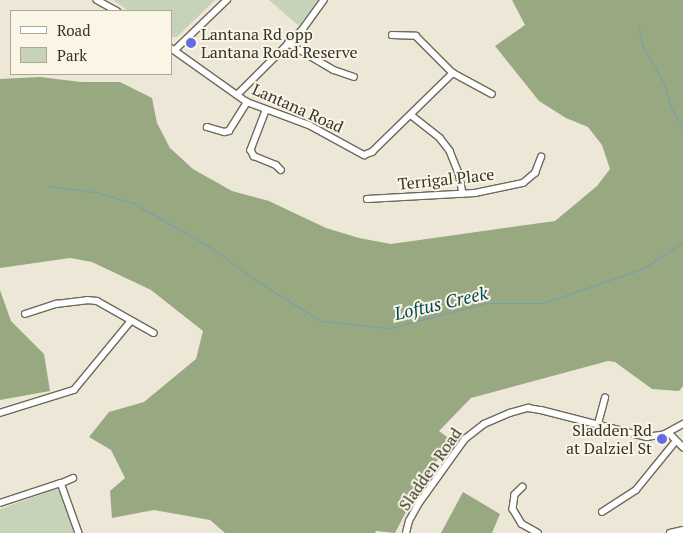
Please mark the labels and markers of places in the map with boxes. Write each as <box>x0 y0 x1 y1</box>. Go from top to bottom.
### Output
place label: Lantana Rd opp Lantana Road Reserve <box>201 24 358 62</box>
marker: Lantana Rd opp Lantana Road Reserve <box>185 37 197 49</box>
place label: Sladden Rd at Dalziel St <box>566 420 652 458</box>
marker: Sladden Rd at Dalziel St <box>656 433 668 445</box>

